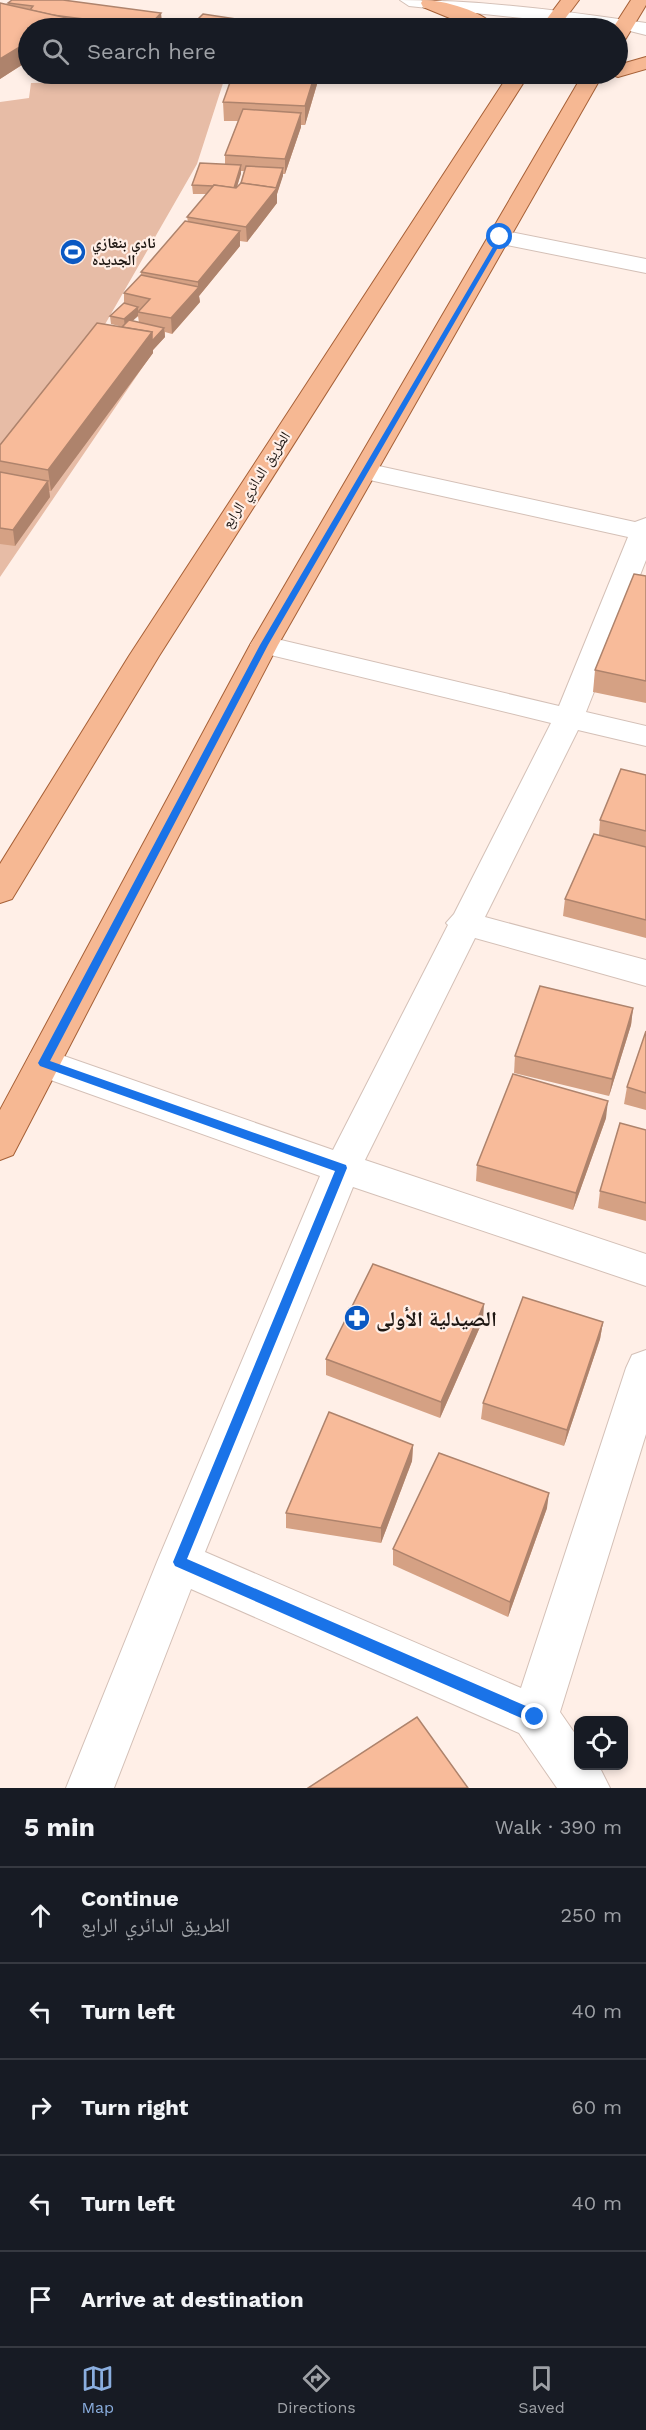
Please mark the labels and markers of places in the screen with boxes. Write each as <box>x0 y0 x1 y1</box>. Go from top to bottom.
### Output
place label: نادي بنغازي الجديده <box>92 234 156 269</box>
sports icon: نادي بنغازي الجديده <box>58 237 88 267</box>
pharmacy icon: الصيدلية الأولى <box>342 1303 372 1333</box>
place label: الصيدلية الأولى <box>376 1306 497 1332</box>

